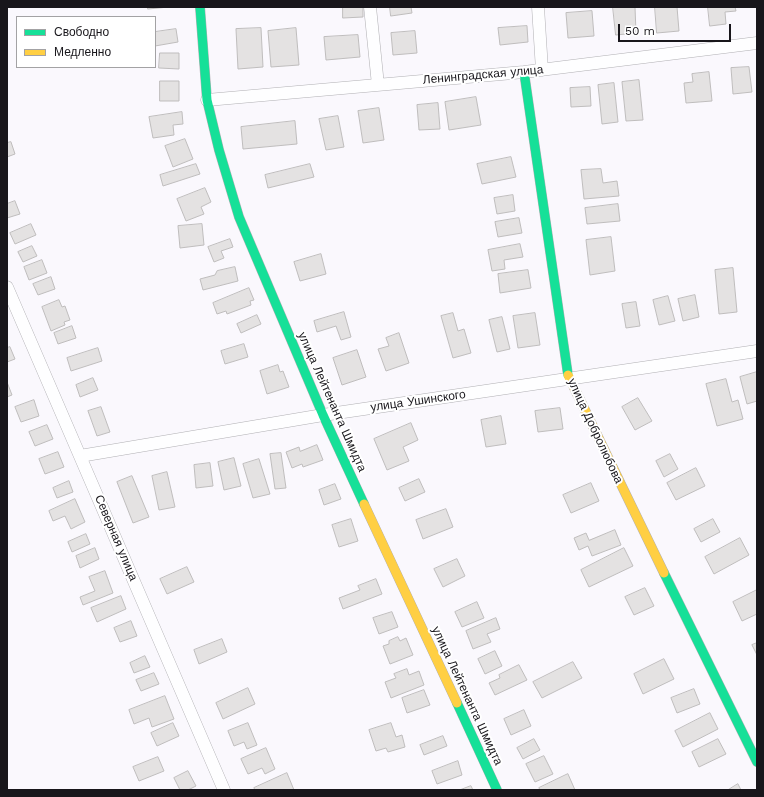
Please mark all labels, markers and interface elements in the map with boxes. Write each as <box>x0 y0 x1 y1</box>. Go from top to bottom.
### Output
legend <box>16 16 156 68</box>
scale bar <box>620 16 733 42</box>
text: 50 m <box>625 24 655 38</box>
text: Свободно <box>54 25 109 39</box>
text: Медленно <box>54 45 111 59</box>
street label: Ленинградская улица <box>422 63 544 87</box>
street label: улица Лейтенанта Шмидта <box>295 330 369 474</box>
street label: улица Добролюбова <box>564 376 626 486</box>
street label: улица Ушинского <box>369 387 467 415</box>
street label: Северная улица <box>91 493 141 583</box>
street label: улица Лейтенанта Шмидта <box>428 624 506 768</box>

